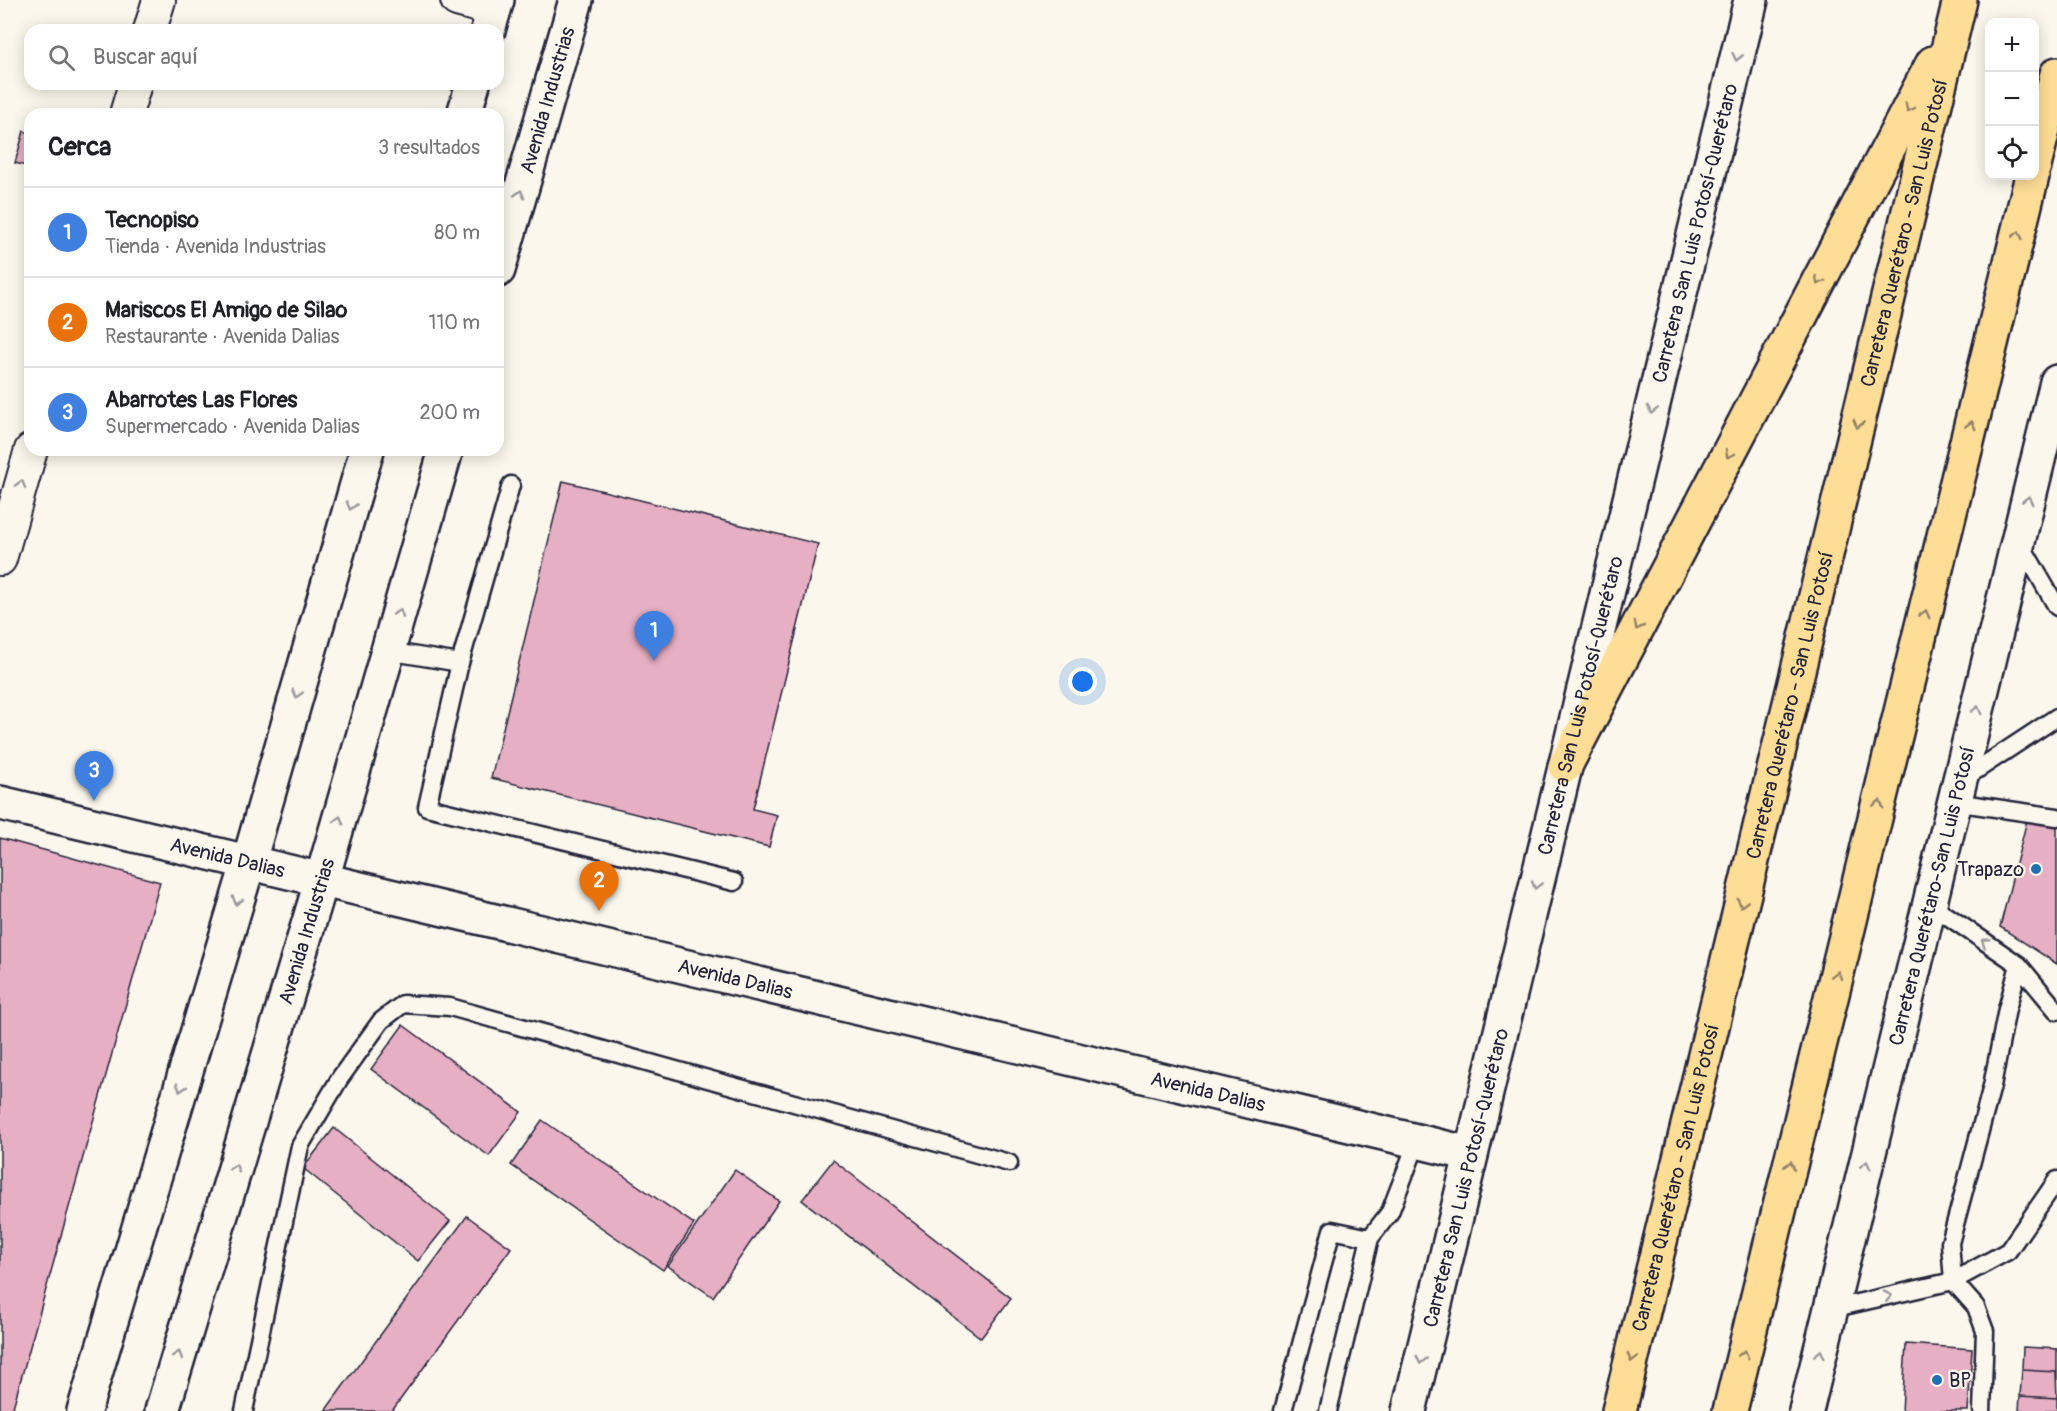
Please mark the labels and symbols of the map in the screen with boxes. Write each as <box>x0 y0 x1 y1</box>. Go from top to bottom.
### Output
street label: Avenida Industrias <box>514 24 580 176</box>
one-way arrow <box>1732 52 1745 62</box>
street label: Carretera Querétaro - San Luis Potosí <box>1854 77 1953 389</box>
street label: Carretera San Luis Potosí-Querétaro <box>1646 81 1743 385</box>
one-way arrow <box>1905 102 1916 112</box>
one-way arrow <box>513 189 525 200</box>
one-way arrow <box>2010 231 2023 241</box>
one-way arrow <box>1815 274 1826 285</box>
one-way arrow <box>1646 404 1659 414</box>
one-way arrow <box>1852 419 1865 429</box>
one-way arrow <box>1964 420 1977 430</box>
one-way arrow <box>1724 447 1736 458</box>
one-way arrow <box>14 479 26 490</box>
one-way arrow <box>2021 495 2034 505</box>
one-way arrow <box>346 500 358 511</box>
street label: Carretera Querétaro - San Luis Potosí <box>1740 549 1839 862</box>
street label: Carretera San Luis Potosí-Querétaro <box>1532 553 1628 858</box>
one-way arrow <box>392 608 404 619</box>
one-way arrow <box>1917 610 1930 620</box>
pin: 1 <box>634 612 674 661</box>
one-way arrow <box>1634 620 1645 631</box>
your location <box>1068 667 1097 696</box>
one-way arrow <box>292 688 304 699</box>
one-way arrow <box>1969 705 1982 715</box>
street label: Carretera Querétaro-San Luis Potosí <box>1883 744 1980 1048</box>
pin: 3 <box>74 752 113 801</box>
one-way arrow <box>1871 799 1884 809</box>
one-way arrow <box>332 816 344 826</box>
street label: Avenida Dalias <box>168 832 287 883</box>
street label: Avenida Industrias <box>273 855 340 1007</box>
place label: Trapazo <box>1957 857 2024 882</box>
pin: 2 <box>580 862 618 911</box>
marker: Trapazo <box>2029 862 2043 876</box>
one-way arrow <box>1531 880 1544 890</box>
one-way arrow <box>232 895 244 906</box>
one-way arrow <box>1736 898 1749 908</box>
one-way arrow <box>1981 938 1992 949</box>
street label: Avenida Dalias <box>676 953 795 1004</box>
one-way arrow <box>1829 971 1842 981</box>
street label: Carretera Querétaro - San Luis Potosí <box>1626 1021 1725 1334</box>
street label: Carretera San Luis Potosí-Querétaro <box>1417 1025 1514 1330</box>
street label: Avenida Dalias <box>1148 1066 1268 1117</box>
one-way arrow <box>176 1082 188 1093</box>
one-way arrow <box>1783 1160 1796 1170</box>
one-way arrow <box>1859 1160 1872 1170</box>
one-way arrow <box>228 1163 240 1174</box>
one-way arrow <box>1883 1291 1893 1304</box>
one-way arrow <box>1736 1349 1749 1359</box>
one-way arrow <box>1812 1349 1825 1359</box>
one-way arrow <box>171 1350 184 1361</box>
one-way arrow <box>1626 1353 1639 1363</box>
one-way arrow <box>1416 1355 1429 1365</box>
place label: BP <box>1949 1368 1971 1393</box>
marker: BP <box>1930 1373 1944 1387</box>

